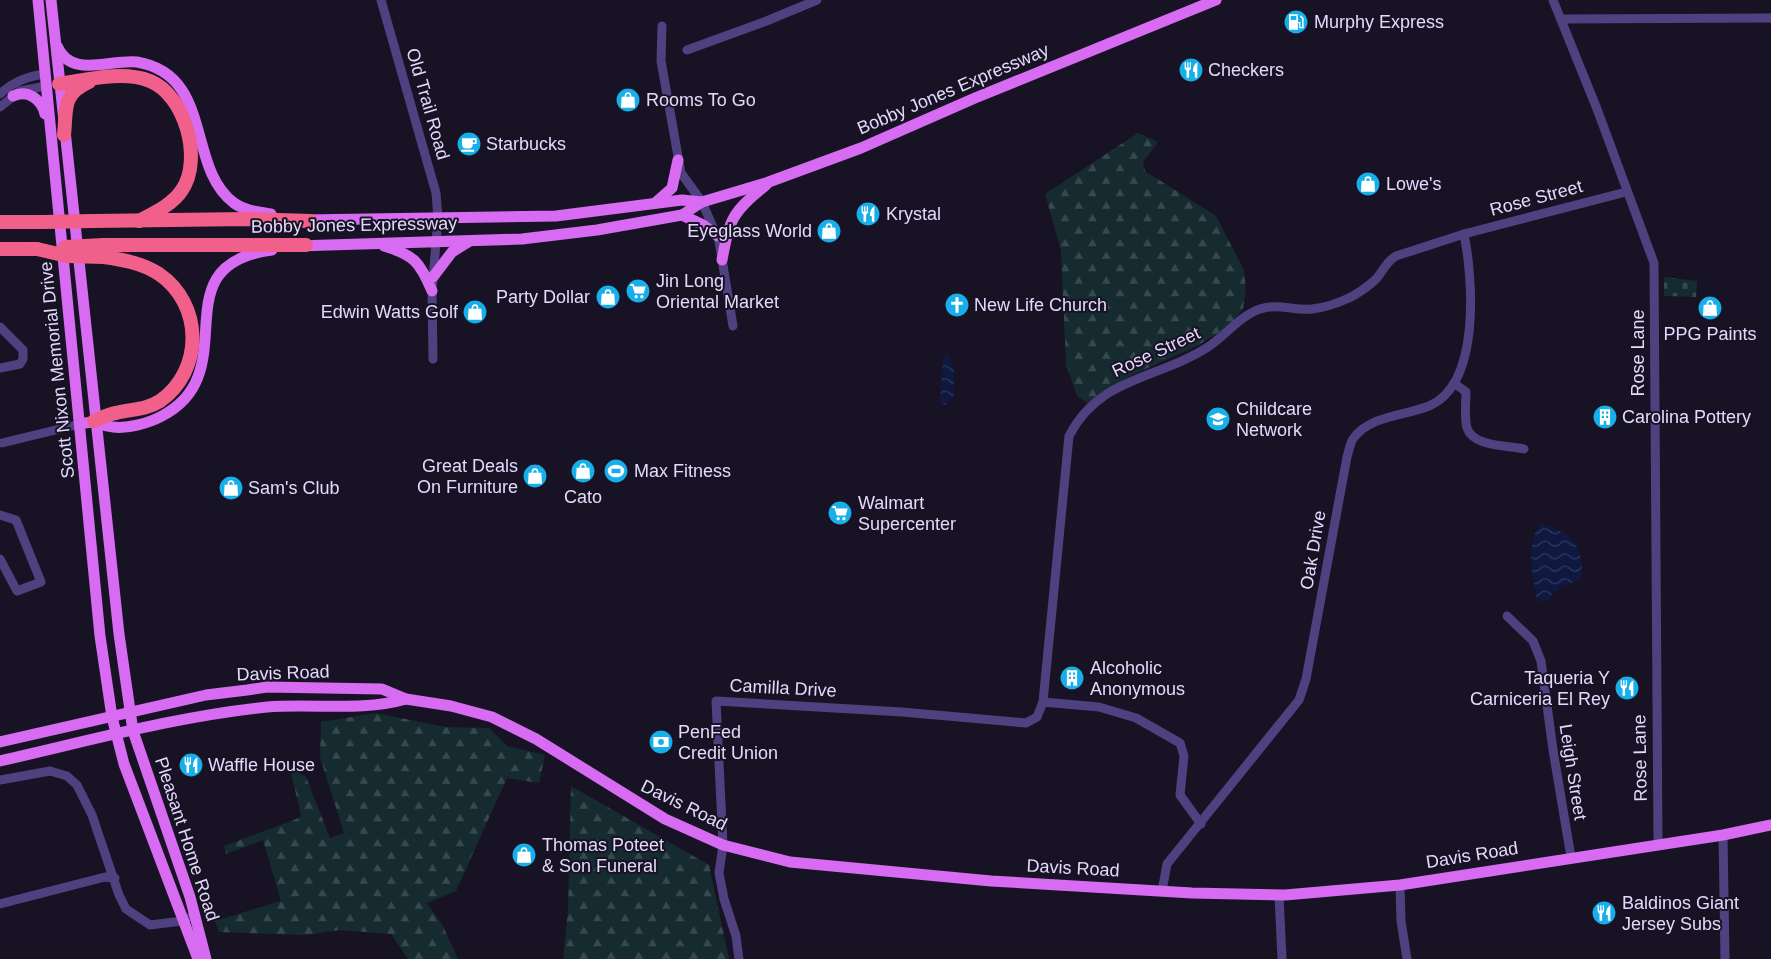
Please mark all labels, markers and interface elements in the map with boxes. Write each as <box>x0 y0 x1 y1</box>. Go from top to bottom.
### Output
fuel station icon: Murphy Express <box>1283 9 1309 35</box>
place label: Murphy Express <box>1314 12 1444 32</box>
street label: Bobby Jones Expressway <box>854 40 1052 138</box>
street label: Old Trail Road <box>403 46 453 162</box>
restaurant icon: Checkers <box>1178 57 1204 83</box>
place label: Checkers <box>1208 60 1284 80</box>
shop icon: Rooms To Go <box>615 87 641 113</box>
place label: Rooms To Go <box>646 90 756 110</box>
cafe icon: Starbucks <box>456 131 482 157</box>
place label: Starbucks <box>486 134 566 154</box>
shop icon: Lowe's <box>1355 171 1381 197</box>
place label: Lowe's <box>1386 174 1441 194</box>
street label: Rose Street <box>1488 176 1584 220</box>
restaurant icon: Krystal <box>855 201 881 227</box>
place label: Krystal <box>886 204 941 224</box>
street label: Bobby Jones Expressway <box>251 213 457 237</box>
shop icon: Eyeglass World <box>816 218 842 244</box>
place label: Eyeglass World <box>687 221 812 241</box>
street label: Scott Nixon Memorial Drive <box>36 261 78 479</box>
place label: Jin Long Oriental Market <box>656 271 779 312</box>
supermarket icon: Jin Long Oriental Market <box>625 278 651 304</box>
shop icon: Party Dollar <box>595 284 621 310</box>
place label: Party Dollar <box>496 287 590 307</box>
church icon: New Life Church <box>944 292 970 318</box>
place label: New Life Church <box>974 295 1107 315</box>
shop icon: PPG Paints <box>1697 295 1723 321</box>
shop icon: Edwin Watts Golf <box>462 299 488 325</box>
place label: Edwin Watts Golf <box>321 302 459 322</box>
street label: Rose Lane <box>1628 309 1648 397</box>
street label: Rose Street <box>1109 323 1203 381</box>
place label: PPG Paints <box>1663 324 1757 344</box>
place label: Childcare Network <box>1236 399 1312 440</box>
building icon: Carolina Pottery <box>1592 404 1618 430</box>
school or university icon: Childcare Network <box>1205 406 1231 432</box>
place label: Carolina Pottery <box>1622 407 1751 427</box>
place label: Great Deals On Furniture <box>417 456 518 497</box>
shop icon: Cato <box>570 458 596 484</box>
sports icon: Max Fitness <box>603 458 629 484</box>
place label: Max Fitness <box>634 461 731 481</box>
shop icon: Great Deals On Furniture <box>522 463 548 489</box>
shop icon: Sam's Club <box>218 475 244 501</box>
place label: Sam's Club <box>248 478 339 498</box>
place label: Cato <box>564 487 602 507</box>
place label: Walmart Supercenter <box>858 493 956 534</box>
supermarket icon: Walmart Supercenter <box>827 500 853 526</box>
street label: Oak Drive <box>1296 509 1330 591</box>
place label: Alcoholic Anonymous <box>1090 658 1185 699</box>
street label: Davis Road <box>236 661 330 685</box>
building icon: Alcoholic Anonymous <box>1059 665 1085 691</box>
place label: Taqueria Y Carniceria El Rey <box>1470 668 1610 709</box>
street label: Camilla Drive <box>729 675 837 701</box>
restaurant icon: Taqueria Y Carniceria El Rey <box>1614 675 1640 701</box>
street label: Rose Lane <box>1629 714 1651 802</box>
place label: PenFed Credit Union <box>678 722 778 763</box>
street label: Leigh Street <box>1556 722 1590 822</box>
bank icon: PenFed Credit Union <box>648 729 674 755</box>
restaurant icon: Waffle House <box>178 752 204 778</box>
street label: Pleasant Home Road <box>151 755 223 923</box>
place label: Waffle House <box>208 755 315 775</box>
street label: Davis Road <box>638 776 730 834</box>
place label: Thomas Poteet & Son Funeral <box>542 835 664 876</box>
street label: Davis Road <box>1424 838 1520 872</box>
shop icon: Thomas Poteet & Son Funeral <box>511 842 537 868</box>
street label: Davis Road <box>1026 856 1120 880</box>
place label: Baldinos Giant Jersey Subs <box>1622 893 1739 934</box>
restaurant icon: Baldinos Giant Jersey Subs <box>1591 900 1617 926</box>

